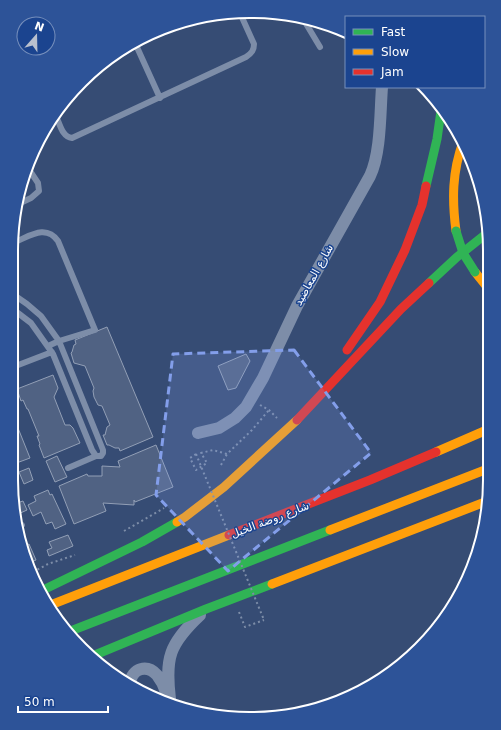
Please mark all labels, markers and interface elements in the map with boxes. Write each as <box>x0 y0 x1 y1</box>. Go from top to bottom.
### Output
north arrow <box>16 16 56 56</box>
legend <box>345 16 485 88</box>
text: N <box>33 19 46 35</box>
text: Fast <box>381 25 405 39</box>
text: Slow <box>381 45 409 59</box>
text: Jam <box>380 65 404 79</box>
street label: شارع المعاضيد <box>292 242 336 308</box>
street label: شارع روضة الخيل <box>229 499 311 541</box>
scale bar <box>18 688 108 714</box>
text: 50 m <box>24 695 55 709</box>

